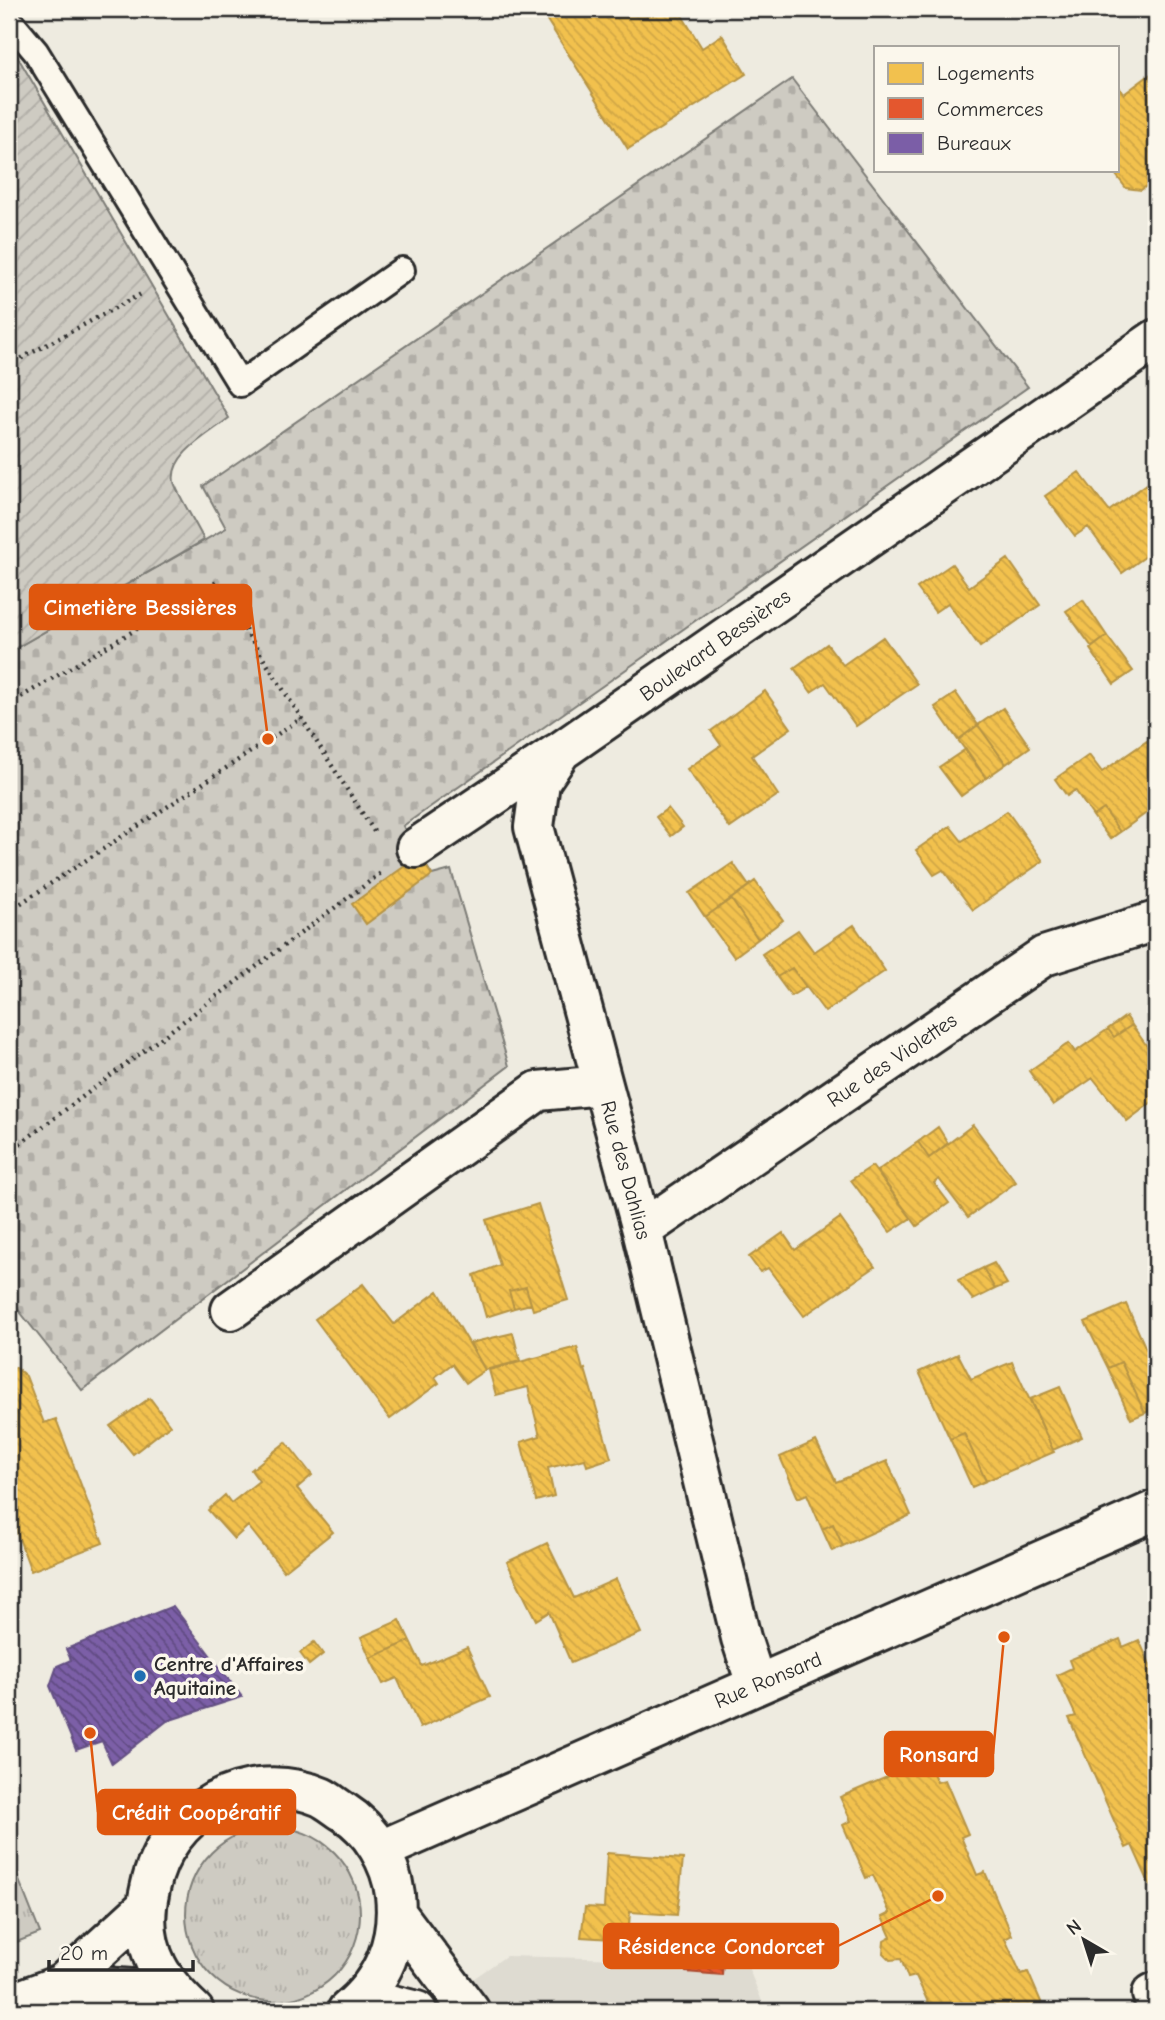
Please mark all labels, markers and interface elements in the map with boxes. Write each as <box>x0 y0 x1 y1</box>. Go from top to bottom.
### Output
legend <box>874 46 1120 172</box>
text: Logements <box>937 61 1034 85</box>
text: Commerces <box>937 97 1043 121</box>
text: Bureaux <box>937 131 1011 155</box>
street label: Boulevard Bessières <box>635 584 795 706</box>
callout: Cimetière Bessières <box>30 585 251 629</box>
text: Cimetière Bessières <box>44 594 237 621</box>
street label: Rue des Violettes <box>823 1008 961 1112</box>
street label: Rue des Dahlias <box>596 1098 656 1242</box>
street label: Rue Ronsard <box>711 1647 825 1713</box>
place label: Centre d'Affaires Aquitaine <box>154 1652 304 1700</box>
marker: Centre d'Affaires Aquitaine <box>132 1668 148 1684</box>
callout: Ronsard <box>885 1732 993 1776</box>
text: Ronsard <box>899 1741 979 1768</box>
callout: Crédit Coopératif <box>98 1790 295 1834</box>
text: Crédit Coopératif <box>112 1799 282 1826</box>
north arrow <box>1050 1904 1120 1974</box>
text: N <box>1062 1915 1086 1940</box>
callout: Résidence Condorcet <box>604 1924 838 1968</box>
scale bar <box>49 1929 192 1973</box>
text: Résidence Condorcet <box>618 1933 825 1960</box>
text: 20 m <box>60 1941 108 1965</box>

